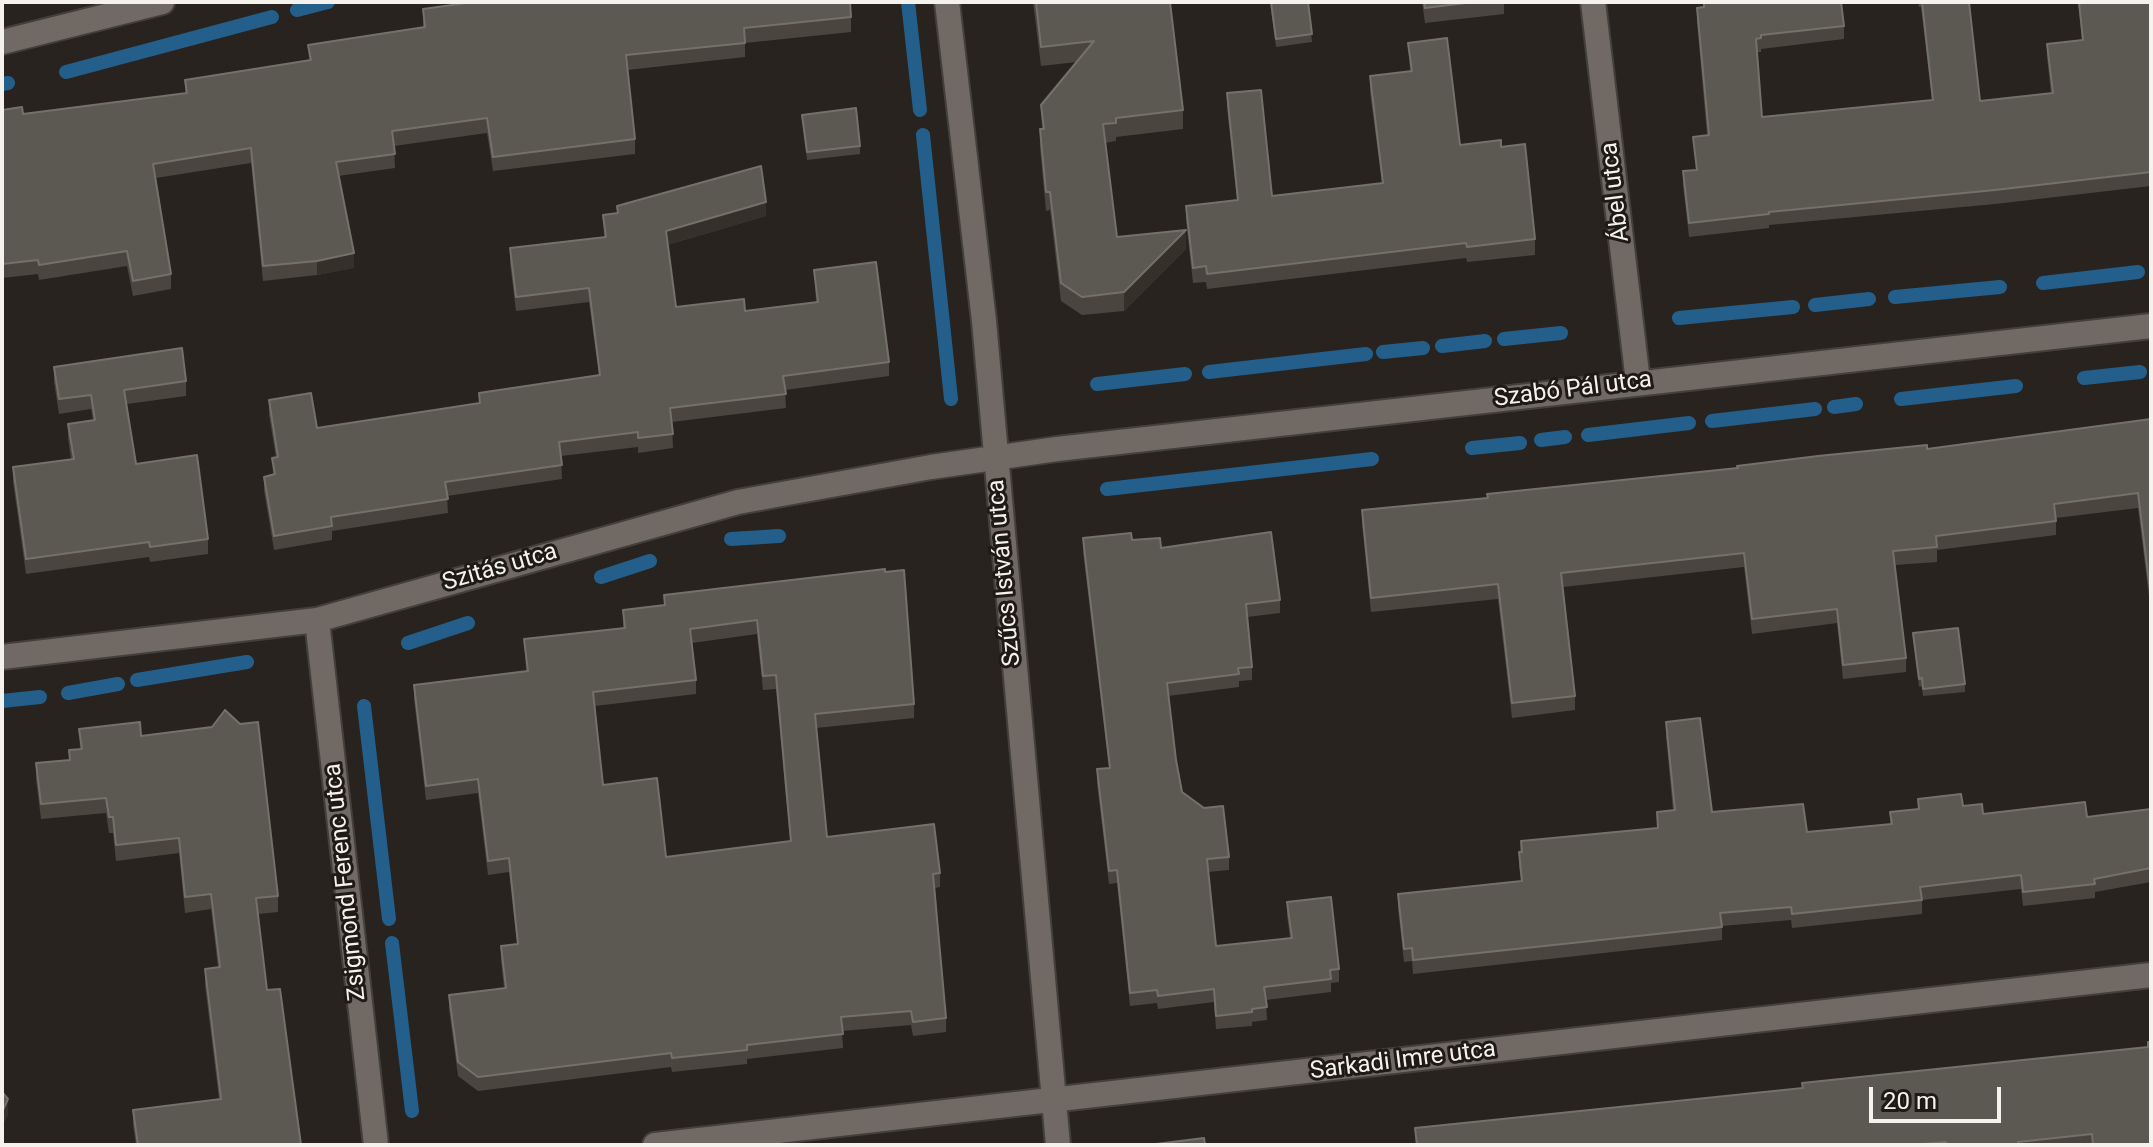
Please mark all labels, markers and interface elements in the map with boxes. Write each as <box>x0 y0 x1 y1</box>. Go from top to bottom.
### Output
street label: Ábel utca <box>1596 140 1636 244</box>
street label: Szabó Pál utca <box>1492 366 1654 414</box>
street label: Szűcs István utca <box>982 478 1028 668</box>
street label: Szitás utca <box>439 538 561 598</box>
street label: Zsigmond Ferenc utca <box>319 762 373 1002</box>
street label: Sarkadi Imre utca <box>1309 1035 1497 1087</box>
scale bar <box>1873 1071 2005 1121</box>
text: 20 m <box>1883 1087 1937 1115</box>

